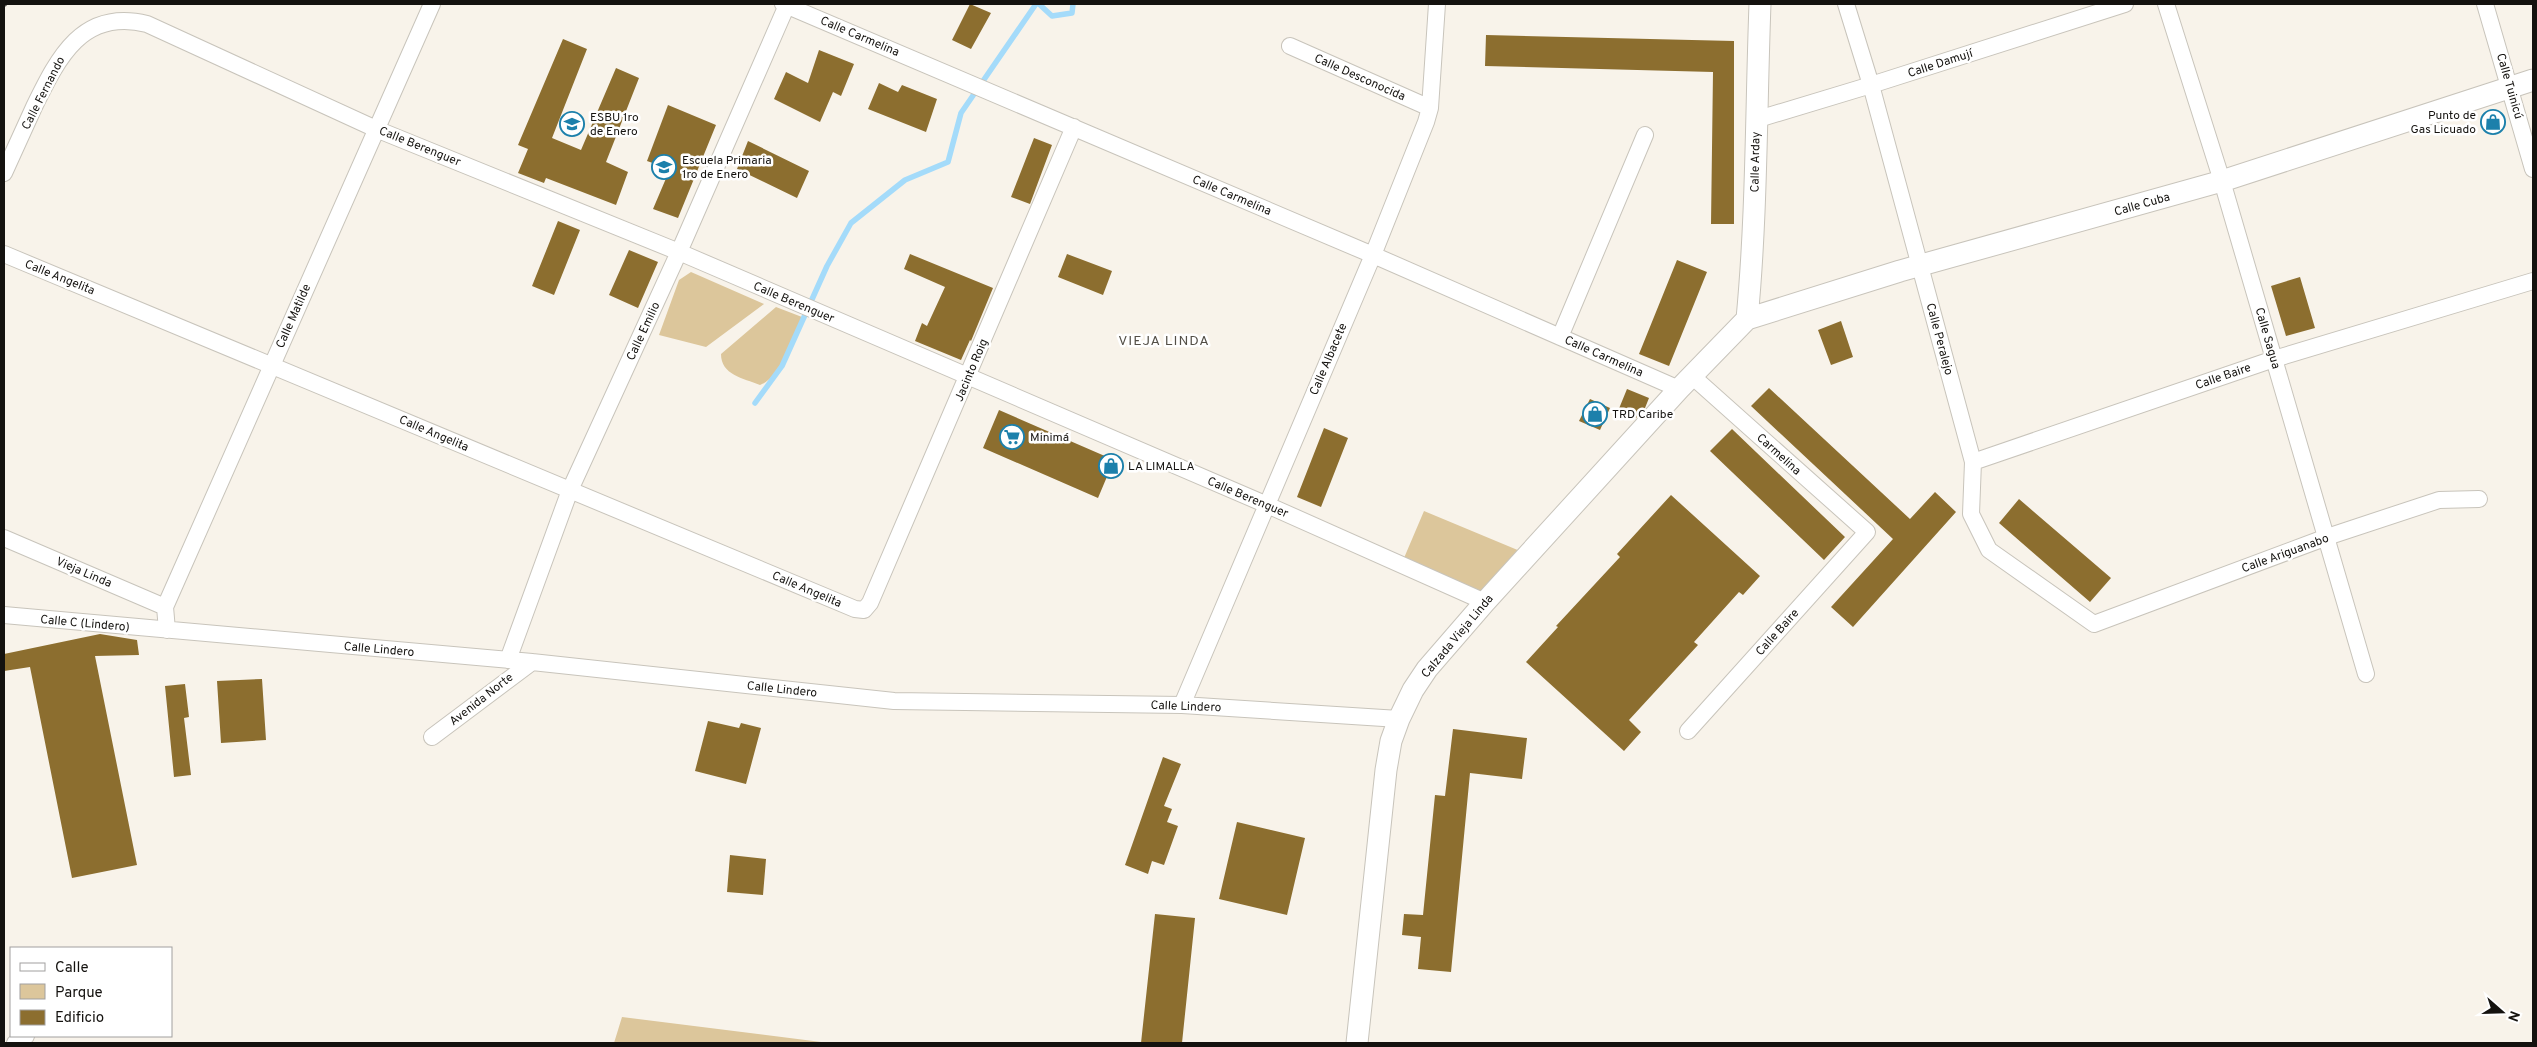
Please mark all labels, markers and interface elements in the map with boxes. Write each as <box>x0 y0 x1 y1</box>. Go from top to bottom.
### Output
street label: Calle Carmelina <box>818 13 902 61</box>
street label: Calle Damují <box>1906 46 1976 82</box>
street label: Calle Desconocida <box>1311 51 1408 105</box>
street label: Calle Tuinicú <box>2492 51 2526 121</box>
street label: Calle Fernando <box>19 54 69 133</box>
place label: Punto de Gas Licuado <box>2411 108 2476 138</box>
shop icon: Punto de Gas Licuado <box>2480 109 2506 135</box>
place label: ESBU 1ro de Enero <box>590 110 639 140</box>
school or university icon: ESBU 1ro de Enero <box>559 111 585 137</box>
street label: Calle Berenguer <box>376 123 463 171</box>
street label: Calle Arday <box>1747 131 1765 193</box>
place label: Escuela Primaria 1ro de Enero <box>682 153 772 183</box>
school or university icon: Escuela Primaria 1ro de Enero <box>651 154 677 180</box>
street label: Calle Carmelina <box>1190 172 1274 220</box>
street label: Calle Cuba <box>2112 189 2172 221</box>
street label: Calle Angelita <box>22 257 97 299</box>
street label: Calle Berenguer <box>751 279 837 327</box>
street label: Calle Matilde <box>273 282 315 351</box>
street label: Calle Emilio <box>623 299 665 363</box>
street label: Calle Peralejo <box>1922 301 1956 377</box>
street label: Calle Sagua <box>2251 306 2283 371</box>
street label: Calle Albacete <box>1306 321 1351 398</box>
street label: Calle Carmelina <box>1562 332 1645 381</box>
district label: VIEJA LINDA <box>1118 333 1210 350</box>
street label: Jacinto Roig <box>952 337 992 404</box>
street label: Calle Baire <box>2193 360 2253 394</box>
shop icon: TRD Caribe <box>1582 401 1608 427</box>
place label: TRD Caribe <box>1612 407 1673 423</box>
street label: Calle Angelita <box>396 412 471 456</box>
supermarket icon: Minimá <box>999 424 1025 450</box>
place label: Minimá <box>1030 430 1069 446</box>
street label: Carmelina <box>1753 430 1804 479</box>
shop icon: LA LIMALLA <box>1098 453 1124 479</box>
place label: LA LIMALLA <box>1128 459 1195 475</box>
street label: Calle Berenguer <box>1205 474 1291 522</box>
street label: Calle Ariguanabo <box>2239 531 2331 577</box>
street label: Vieja Linda <box>53 554 114 592</box>
street label: Calle Angelita <box>769 568 844 612</box>
street label: Calzada Vieja Linda <box>1418 591 1497 682</box>
street label: Calle Baire <box>1752 606 1803 660</box>
street label: Calle C (Lindero) <box>40 612 130 636</box>
street label: Calle Lindero <box>343 639 415 661</box>
street label: Avenida Norte <box>446 670 517 730</box>
street label: Calle Lindero <box>746 678 818 702</box>
street label: Calle Lindero <box>1150 698 1222 716</box>
legend <box>10 947 172 1037</box>
text: Calle <box>55 959 89 978</box>
text: Parque <box>55 984 103 1003</box>
north arrow <box>2477 987 2527 1037</box>
text: N <box>2503 1008 2523 1024</box>
text: Edificio <box>55 1009 104 1028</box>

